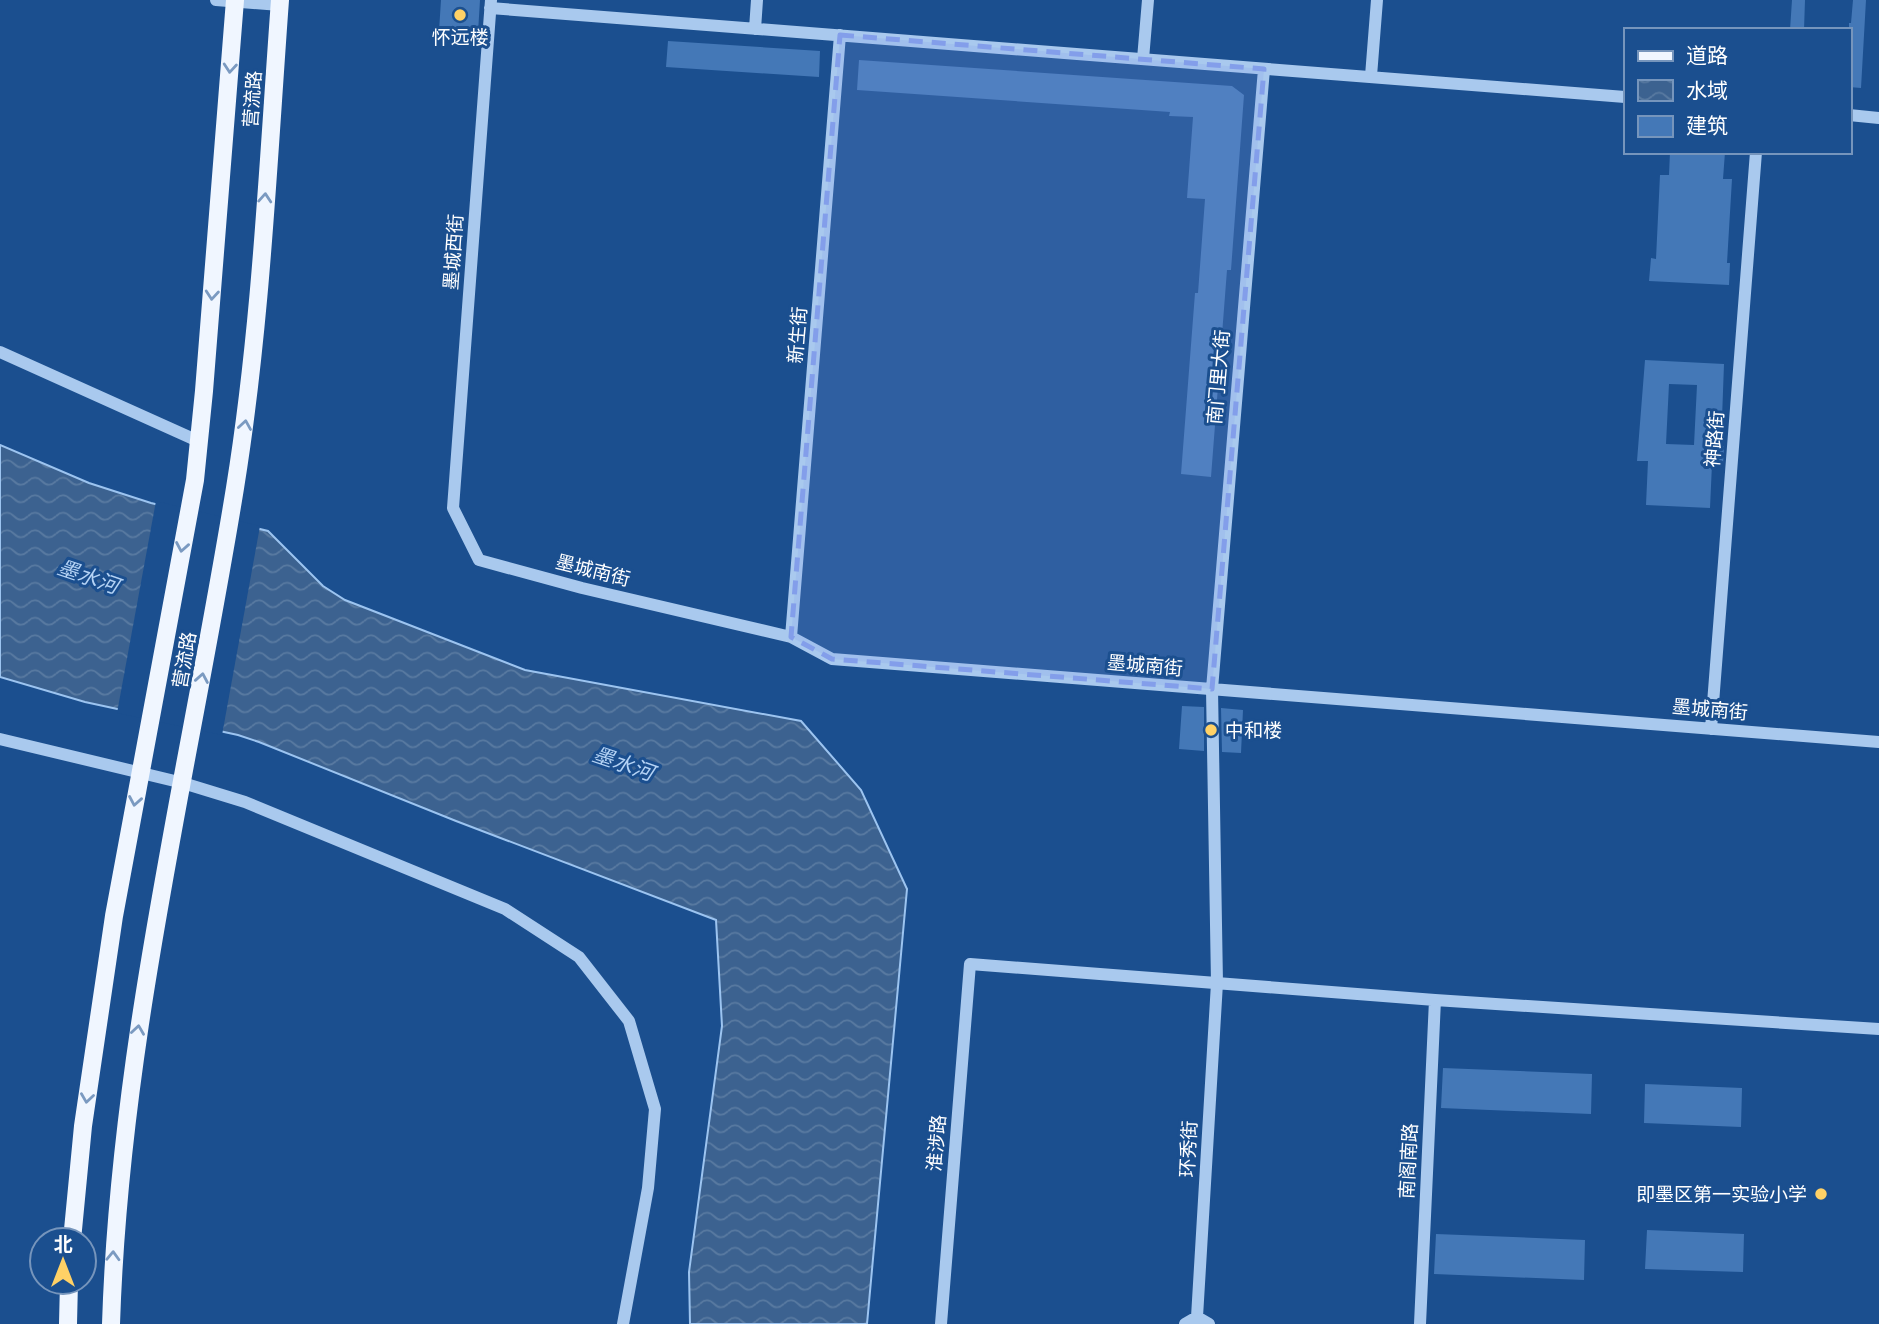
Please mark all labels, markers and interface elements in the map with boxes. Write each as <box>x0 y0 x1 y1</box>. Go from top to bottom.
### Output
marker: 怀远楼 <box>452 7 468 23</box>
place label: 怀远楼 <box>431 26 489 49</box>
legend <box>1624 28 1851 154</box>
text: 道路 <box>1686 43 1728 68</box>
one-way arrow <box>223 63 238 74</box>
street label: 营流路 <box>239 70 266 128</box>
text: 水域 <box>1686 78 1728 103</box>
text: 建筑 <box>1686 113 1728 138</box>
one-way arrow <box>257 192 272 203</box>
street label: 墨城西街 <box>439 213 468 291</box>
one-way arrow <box>205 290 220 301</box>
street label: 新生街 <box>784 306 811 364</box>
street label: 南门里大街 <box>1203 329 1234 425</box>
street label: 神路街 <box>1701 410 1728 468</box>
one-way arrow <box>237 419 252 431</box>
one-way arrow <box>176 541 191 553</box>
street label: 墨城南街 <box>553 550 633 591</box>
water label: 墨水河 <box>54 554 126 600</box>
street label: 营流路 <box>168 630 201 690</box>
street label: 墨城南街 <box>1106 651 1184 680</box>
one-way arrow <box>194 672 209 684</box>
street label: 墨城南街 <box>1671 695 1749 724</box>
place label: 中和楼 <box>1225 719 1282 742</box>
marker: 中和楼 <box>1203 722 1219 738</box>
water label: 墨水河 <box>589 741 661 787</box>
one-way arrow <box>128 795 143 807</box>
one-way arrow <box>130 1024 145 1036</box>
one-way arrow <box>80 1093 95 1104</box>
street label: 淮涉路 <box>923 1114 950 1172</box>
street label: 环秀街 <box>1176 1120 1201 1178</box>
street label: 南阁南路 <box>1395 1122 1422 1200</box>
place label: 即墨区第一实验小学 <box>1636 1183 1807 1206</box>
marker: 即墨区第一实验小学 <box>1813 1186 1829 1202</box>
north arrow <box>28 1226 98 1296</box>
text: 北 <box>53 1233 73 1256</box>
one-way arrow <box>105 1250 120 1261</box>

